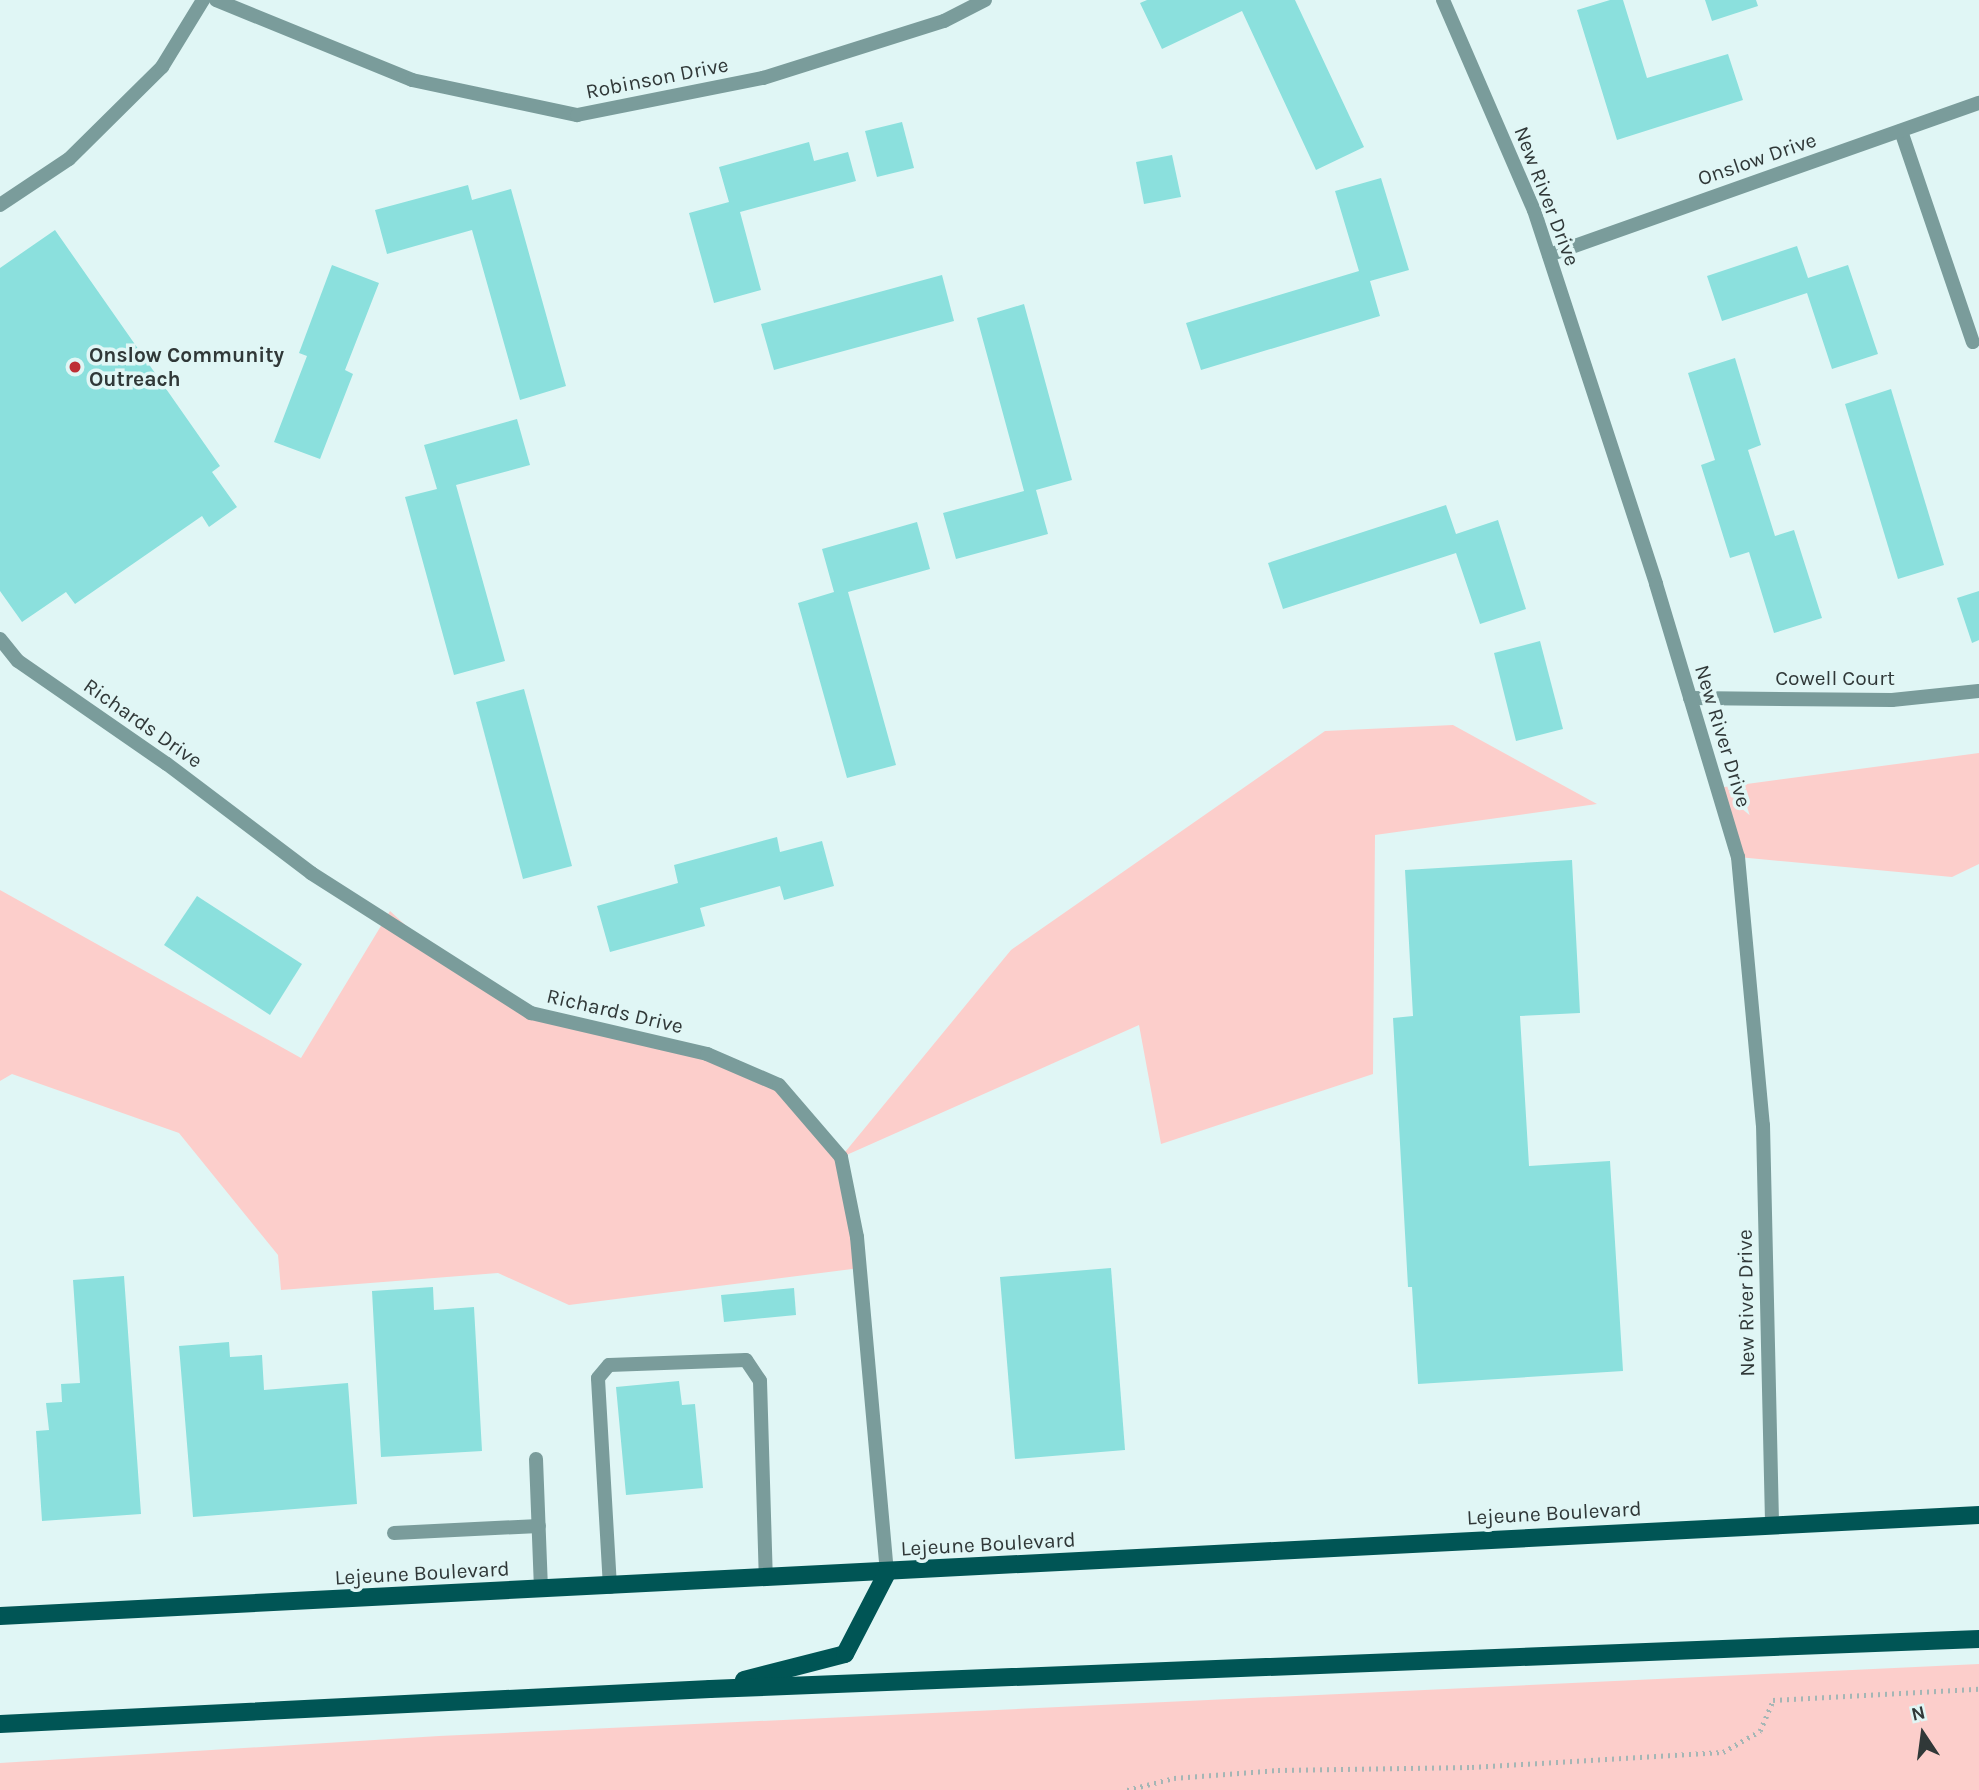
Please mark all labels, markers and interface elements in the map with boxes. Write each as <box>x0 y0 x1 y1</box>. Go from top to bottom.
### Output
street label: Robinson Drive <box>583 52 731 104</box>
street label: New River Drive <box>1509 123 1585 269</box>
street label: Onslow Drive <box>1694 127 1820 191</box>
place label: Onslow Community Outreach <box>89 342 284 392</box>
marker: Onslow Community Outreach <box>67 359 83 375</box>
street label: New River Drive <box>1689 662 1757 810</box>
street label: Cowell Court <box>1775 665 1895 691</box>
street label: Richards Drive <box>79 673 207 773</box>
street label: Richards Drive <box>544 983 686 1039</box>
street label: New River Drive <box>1732 1229 1760 1377</box>
street label: Lejeune Boulevard <box>1466 1496 1642 1530</box>
street label: Lejeune Boulevard <box>900 1527 1076 1561</box>
street label: Lejeune Boulevard <box>334 1556 510 1590</box>
north arrow <box>1888 1699 1958 1769</box>
text: N <box>1909 1701 1927 1726</box>

